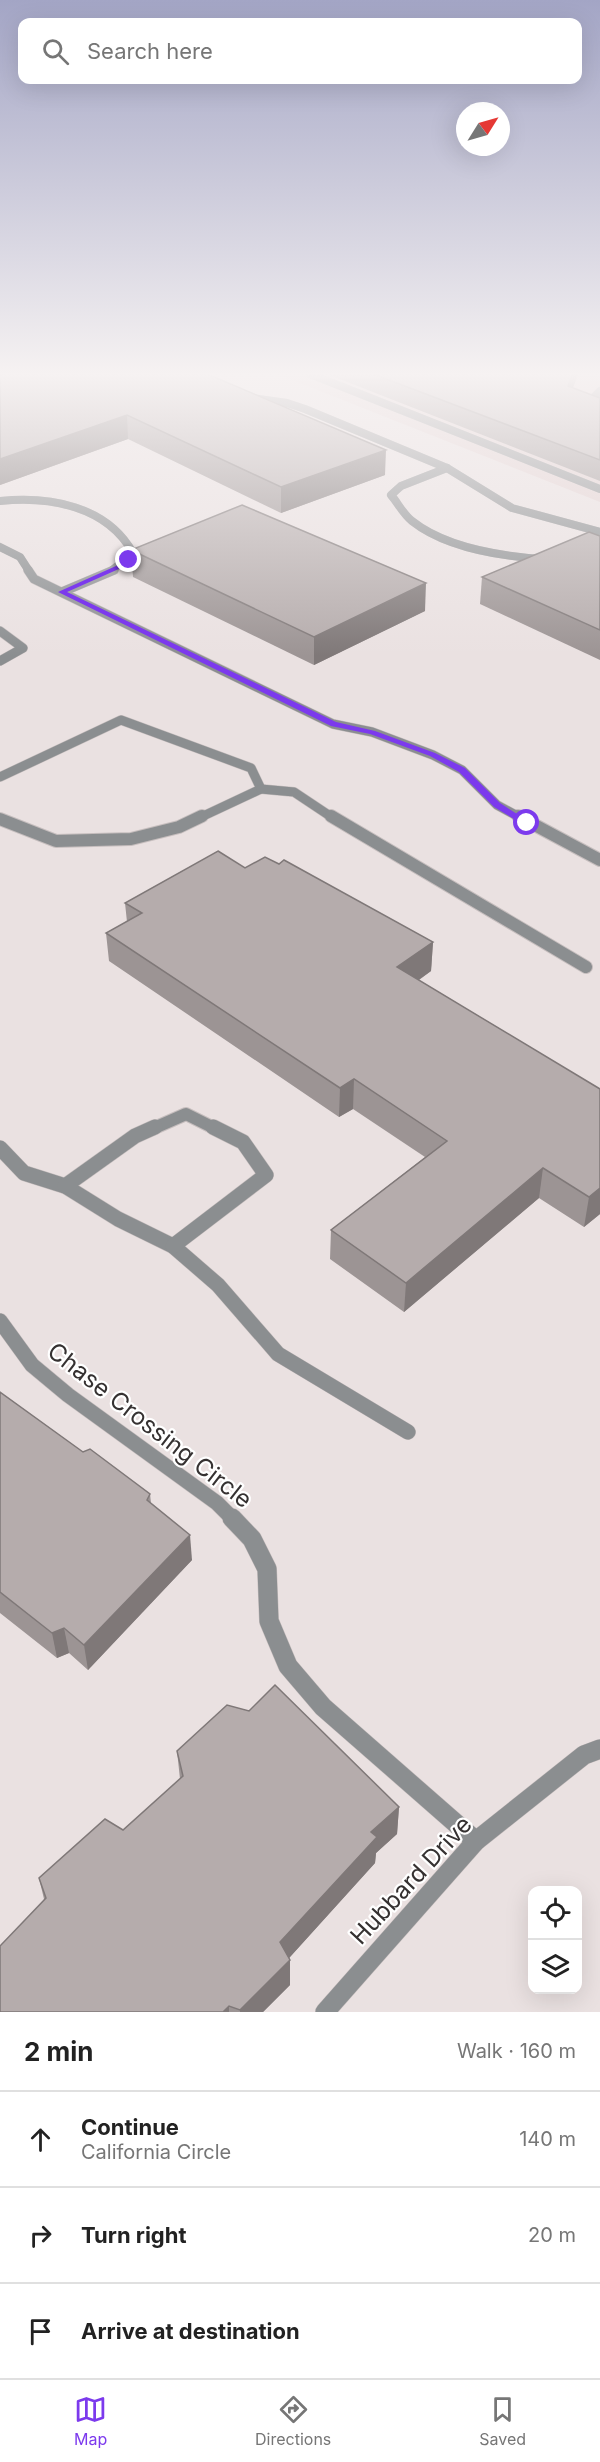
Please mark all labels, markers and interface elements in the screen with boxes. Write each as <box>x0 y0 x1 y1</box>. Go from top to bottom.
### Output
search box <box>18 18 582 84</box>
icon: search <box>39 35 72 68</box>
text: Search here <box>87 38 213 64</box>
north arrow <box>456 102 510 156</box>
route end <box>115 546 141 572</box>
route start <box>513 809 539 835</box>
street label: Chase Crossing Circle <box>42 1336 258 1514</box>
street label: Hubbard Drive <box>344 1810 478 1950</box>
map controls <box>528 1886 582 1994</box>
button: locate <box>528 1886 582 1940</box>
button: layers <box>528 1940 582 1994</box>
text: 2 min <box>24 2036 94 2067</box>
text: Walk · 160 m <box>457 2039 576 2063</box>
text: Continue <box>81 2114 179 2140</box>
icon: ahead <box>24 2123 57 2156</box>
text: 140 m <box>519 2127 576 2151</box>
text: California Circle <box>81 2140 231 2164</box>
icon: right <box>24 2219 57 2252</box>
text: Turn right <box>81 2222 187 2248</box>
text: 20 m <box>528 2223 576 2247</box>
icon: arrive <box>24 2315 57 2348</box>
text: Arrive at destination <box>81 2318 300 2344</box>
tab: Map <box>74 2393 107 2449</box>
tab: Directions <box>255 2393 331 2449</box>
tab: Saved <box>479 2393 526 2449</box>

